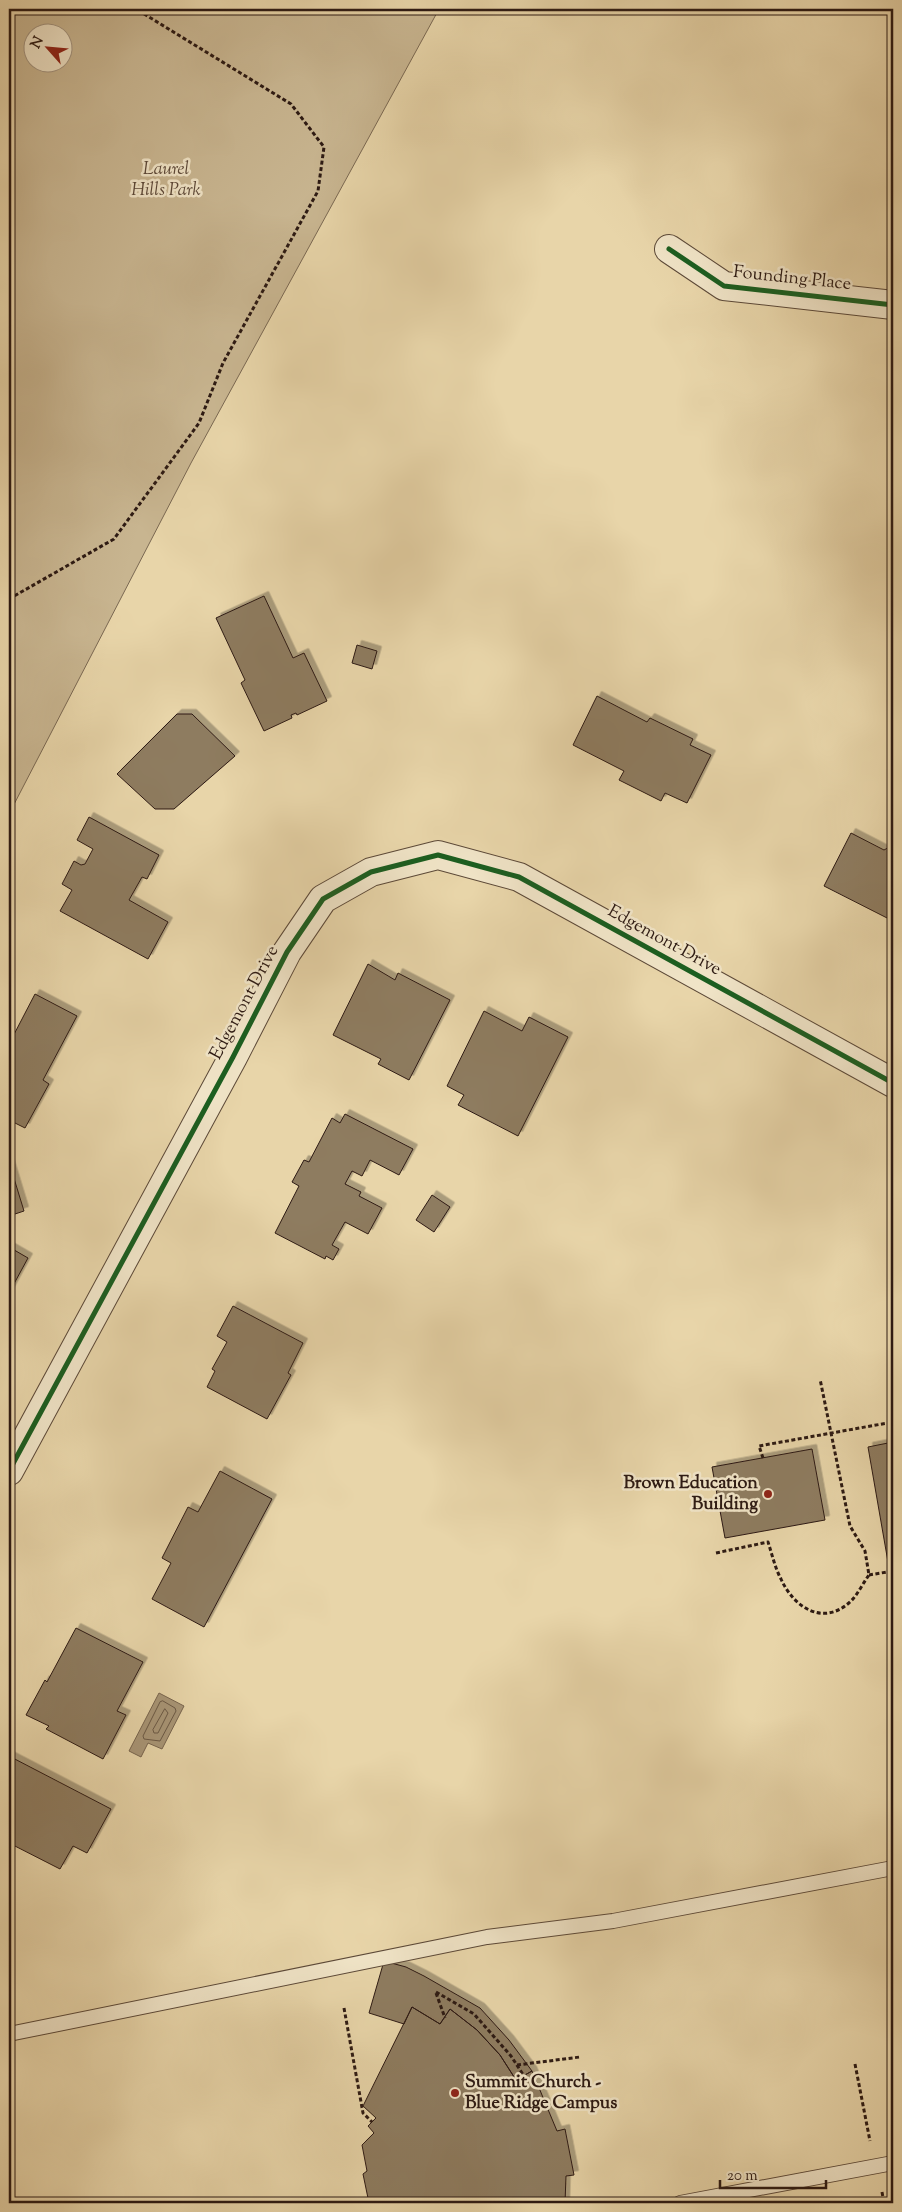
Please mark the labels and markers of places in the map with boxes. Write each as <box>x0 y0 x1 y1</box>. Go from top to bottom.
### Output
place label: Brown Education Building <box>624 1471 758 1518</box>
marker: Brown Education Building <box>762 1488 774 1500</box>
place label: Summit Church - Blue Ridge Campus <box>465 2070 617 2117</box>
marker: Summit Church - Blue Ridge Campus <box>449 2087 461 2099</box>

